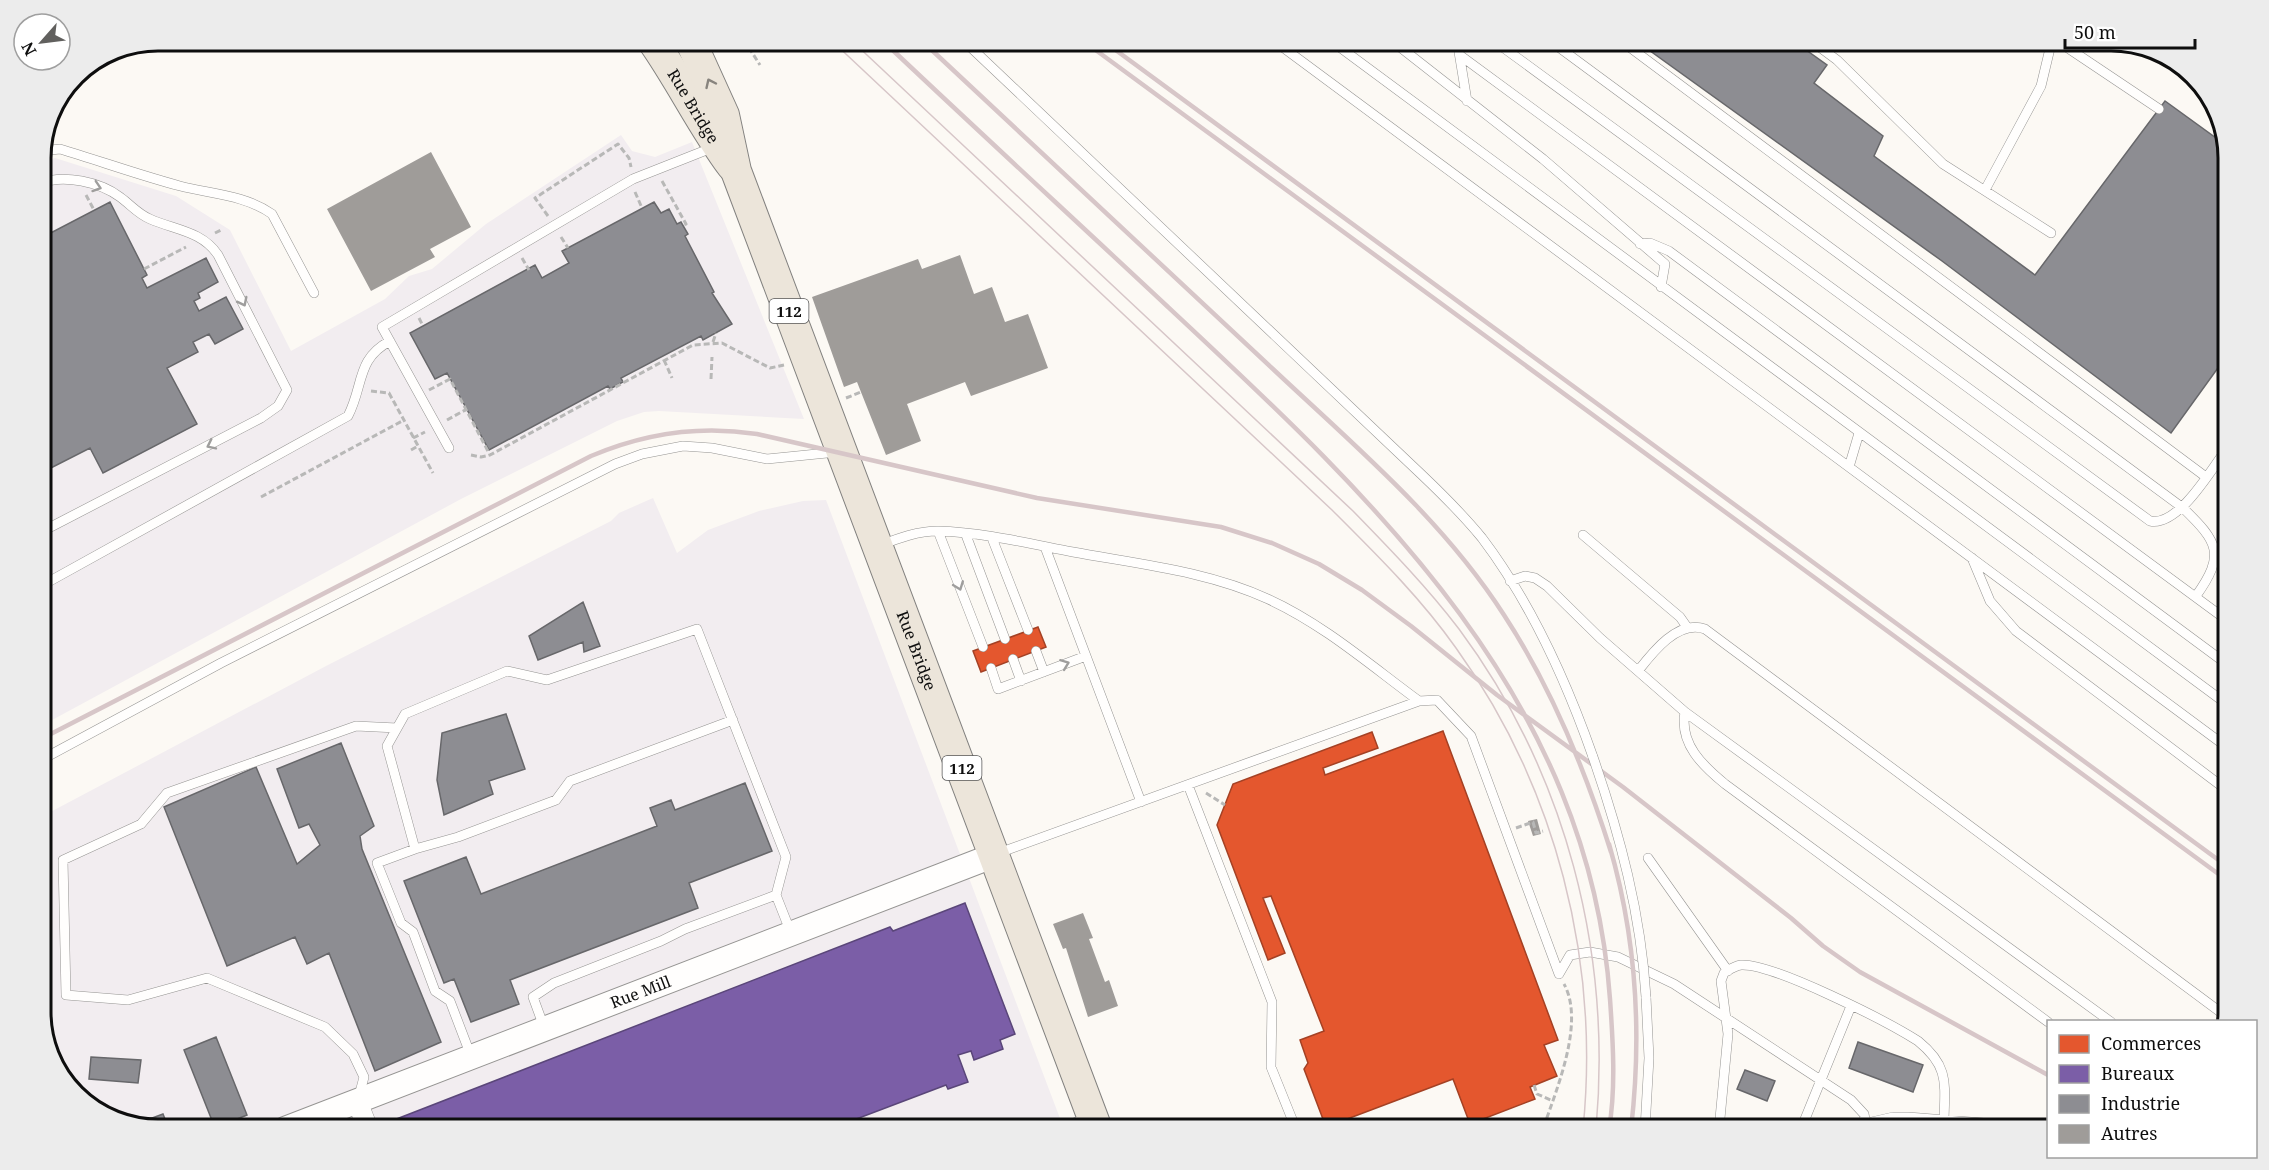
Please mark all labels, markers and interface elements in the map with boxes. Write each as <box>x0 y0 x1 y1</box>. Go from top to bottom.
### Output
north arrow <box>12 12 72 72</box>
scale bar <box>2065 12 2196 50</box>
text: 50 m <box>2074 20 2116 44</box>
text: N <box>16 38 41 60</box>
street label: Rue Bridge <box>662 65 724 148</box>
one-way arrow <box>706 79 718 90</box>
one-way arrow <box>91 180 102 192</box>
one-way arrow <box>236 296 247 307</box>
road number: 112 <box>770 299 808 323</box>
one-way arrow <box>206 438 217 449</box>
one-way arrow <box>952 580 964 591</box>
street label: Rue Bridge <box>892 608 942 693</box>
one-way arrow <box>1059 659 1070 671</box>
road number: 112 <box>942 756 982 780</box>
street label: Rue Mill <box>607 970 674 1014</box>
legend <box>2047 1020 2257 1158</box>
text: Commerces <box>2101 1031 2201 1055</box>
text: Bureaux <box>2101 1061 2175 1085</box>
text: Industrie <box>2101 1091 2180 1115</box>
text: Autres <box>2101 1121 2157 1145</box>

